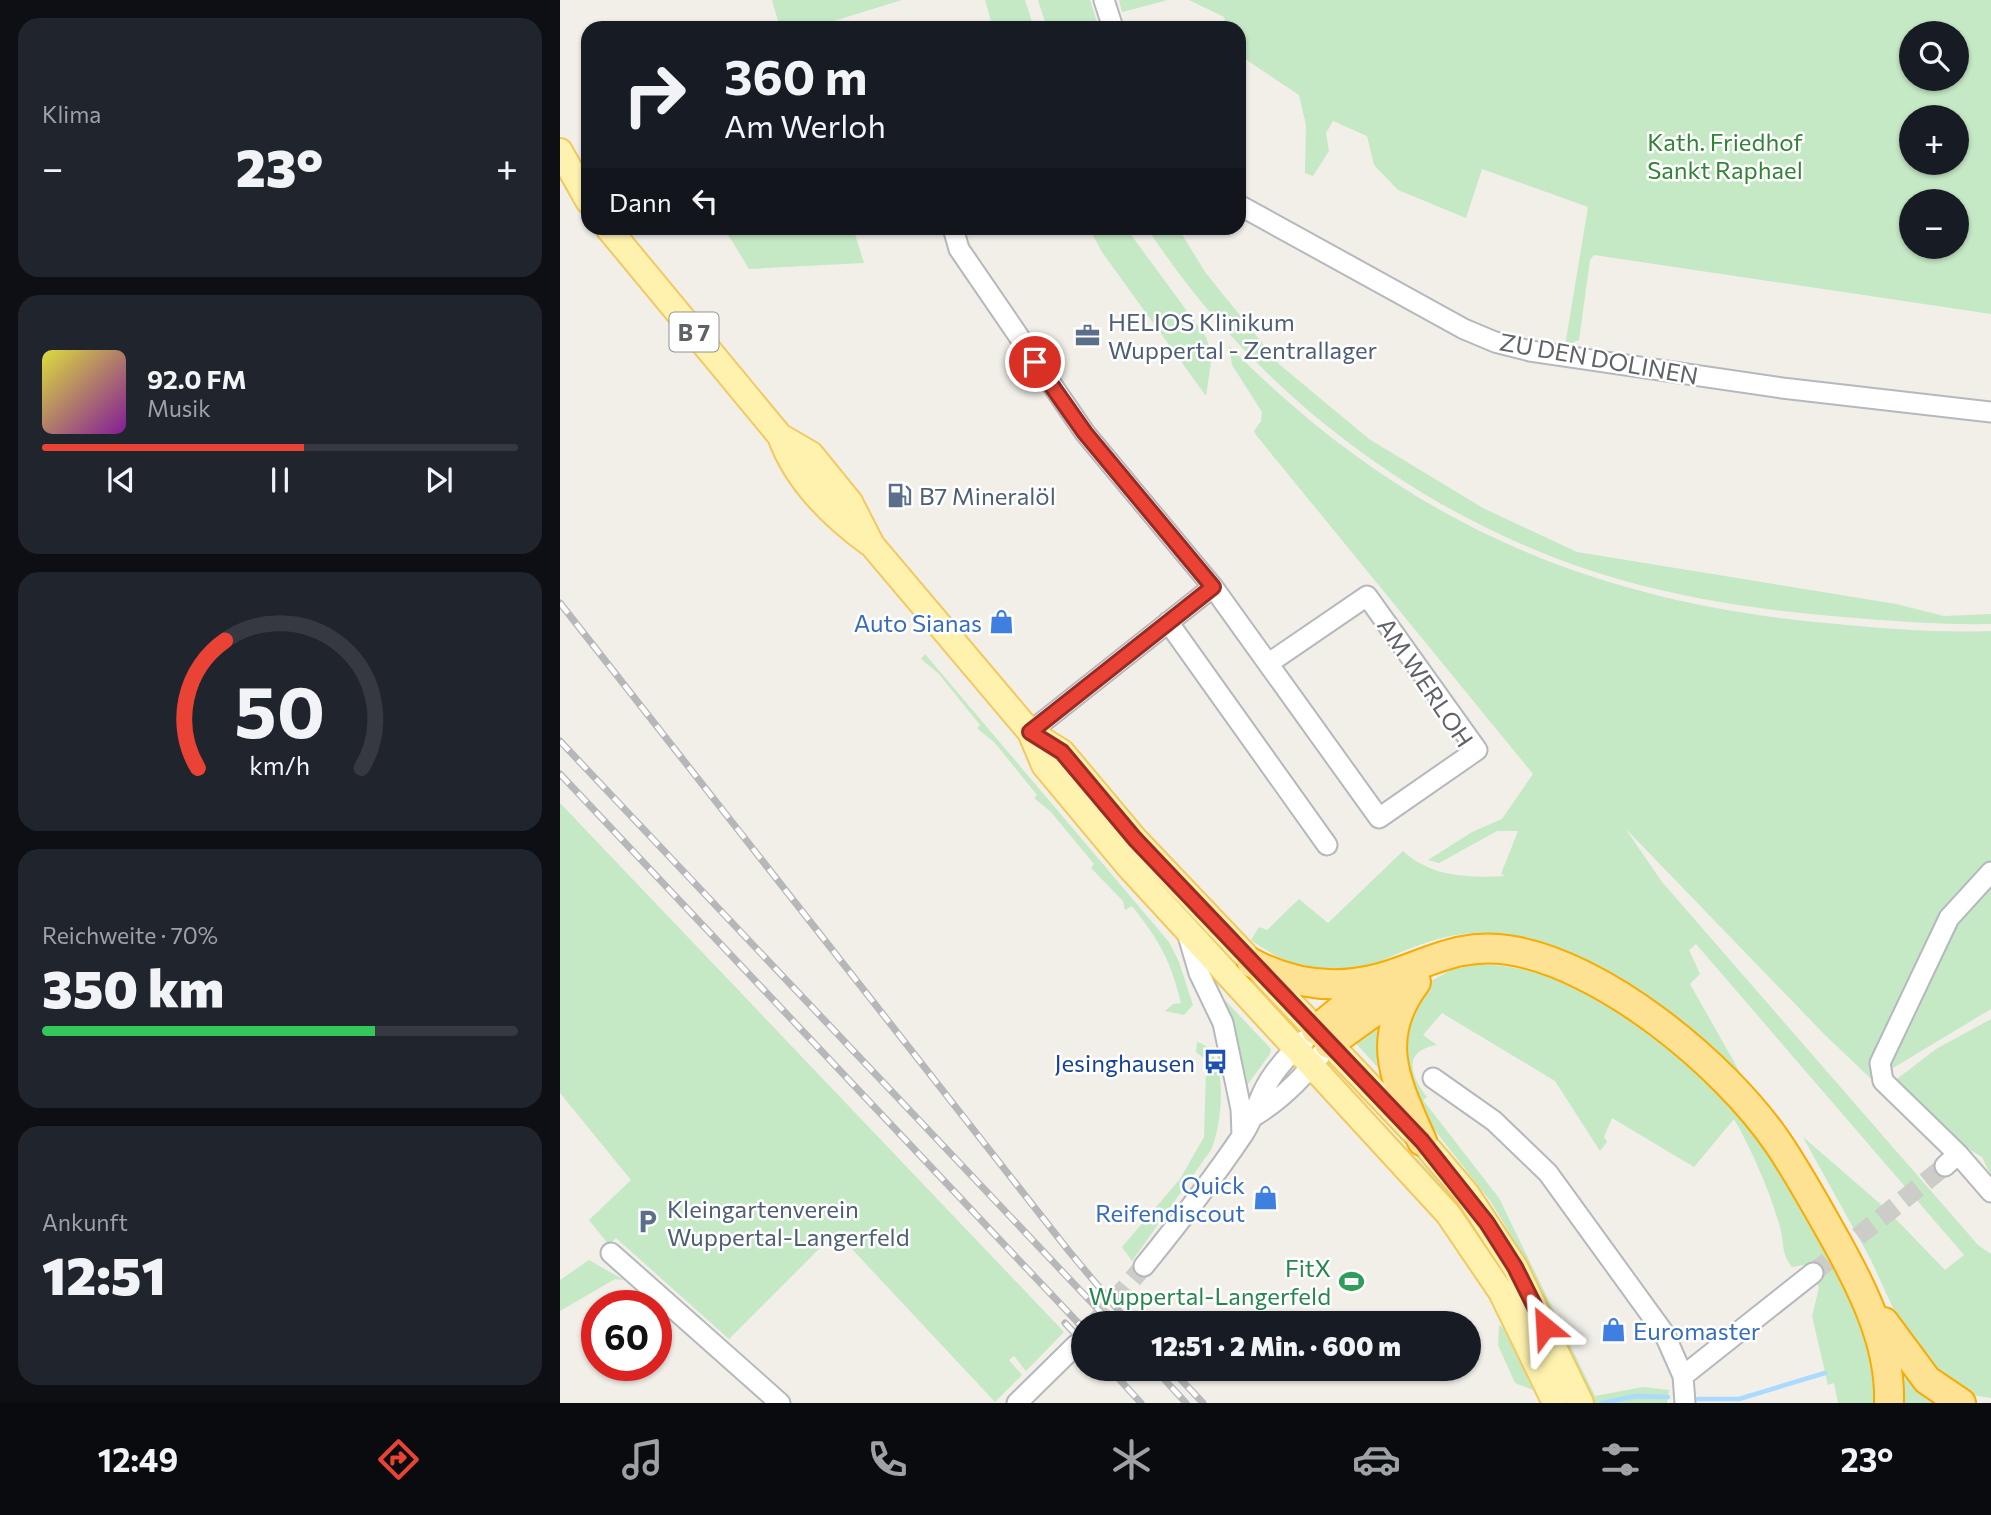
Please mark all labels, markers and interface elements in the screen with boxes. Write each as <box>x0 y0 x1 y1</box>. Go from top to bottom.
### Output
map controls <box>1899 21 1969 259</box>
button: search <box>1899 21 1969 91</box>
text: 360 m <box>724 45 867 105</box>
icon: right <box>609 49 700 140</box>
text: Klima <box>42 100 101 128</box>
text: Am Werloh <box>724 105 886 145</box>
button: + <box>1899 105 1969 175</box>
park label: Kath. Friedhof Sankt Raphael <box>1647 127 1803 184</box>
text: 23° <box>236 134 323 198</box>
text: − <box>42 143 64 190</box>
text: + <box>496 143 518 190</box>
icon: left <box>686 182 724 220</box>
text: Dann <box>609 186 672 217</box>
button: − <box>1899 189 1969 259</box>
place label: HELIOS Klinikum Wuppertal - Zentrallager <box>1108 307 1378 364</box>
road number: B 7 <box>670 312 718 352</box>
office icon: HELIOS Klinikum Wuppertal - Zentrallager <box>1074 321 1102 349</box>
street label: ZU DEN DOLINEN <box>1497 326 1701 390</box>
pin <box>1005 332 1065 392</box>
icon: arrive <box>1016 343 1054 381</box>
text: 92.0 FM <box>147 363 247 394</box>
text: Musik <box>147 394 211 422</box>
icon: previous <box>102 461 140 499</box>
icon: pause <box>261 461 299 499</box>
icon: next <box>420 461 458 499</box>
fuel station icon: B7 Mineralöl <box>885 481 913 509</box>
place label: B7 Mineralöl <box>919 481 1056 510</box>
place label: Auto Sianas <box>854 608 982 637</box>
shop icon: Auto Sianas <box>988 608 1016 636</box>
street label: AM WERLOH <box>1372 612 1480 752</box>
text: 50 <box>235 664 325 753</box>
text: km/h <box>250 749 310 779</box>
text: Reichweite · 70% <box>42 921 218 949</box>
text: 350 km <box>42 955 224 1019</box>
place label: Jesinghausen <box>1054 1048 1195 1077</box>
bus stop icon: Jesinghausen <box>1201 1048 1229 1076</box>
place label: Quick Reifendiscout <box>1095 1170 1245 1227</box>
shop icon: Quick Reifendiscout <box>1251 1184 1279 1212</box>
place label: Kleingartenverein Wuppertal-Langerfeld <box>667 1194 910 1251</box>
text: Ankunft <box>42 1208 128 1236</box>
parking icon: Kleingartenverein Wuppertal-Langerfeld <box>633 1208 661 1236</box>
text: 12:51 <box>42 1242 166 1306</box>
place label: FitX Wuppertal-Langerfeld <box>1088 1253 1331 1310</box>
sports icon: FitX Wuppertal-Langerfeld <box>1337 1267 1365 1295</box>
speed limit sign: 60 <box>581 1290 672 1381</box>
position arrow <box>1508 1290 1582 1364</box>
shop icon: Euromaster <box>1599 1316 1627 1344</box>
place label: Euromaster <box>1633 1316 1761 1345</box>
text: 12:51 · 2 Min. · 600 m <box>1151 1330 1401 1361</box>
icon: directions <box>374 1435 423 1484</box>
icon: music <box>618 1435 667 1484</box>
icon: phone <box>863 1435 912 1484</box>
icon: climate <box>1107 1435 1156 1484</box>
icon: car <box>1352 1435 1401 1484</box>
icon: filters <box>1596 1435 1645 1484</box>
text: 12:49 <box>98 1439 178 1479</box>
text: 23° <box>1840 1439 1893 1479</box>

